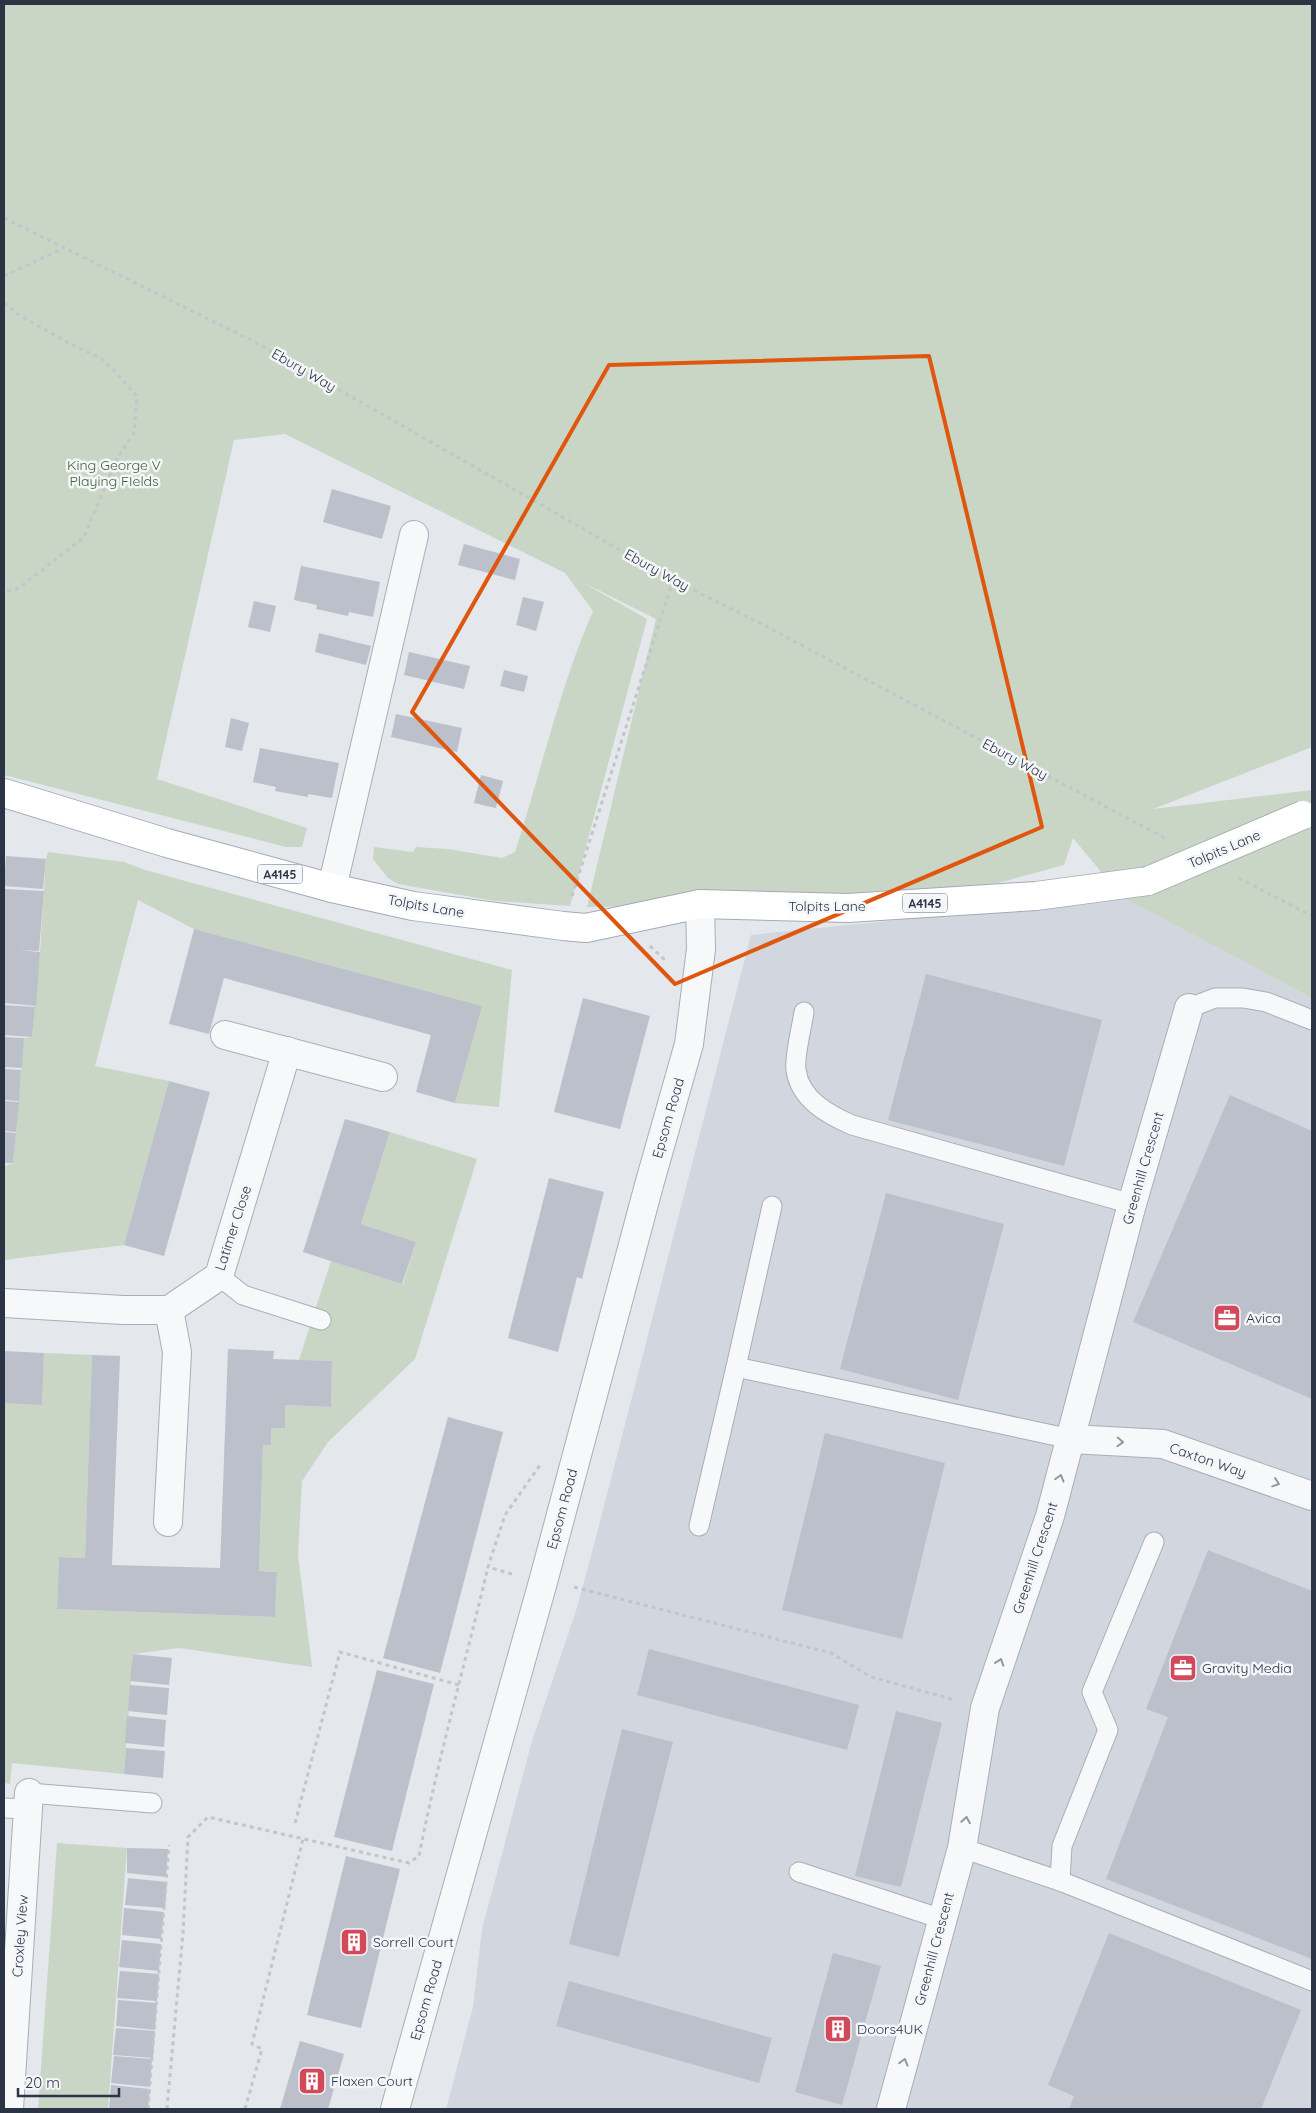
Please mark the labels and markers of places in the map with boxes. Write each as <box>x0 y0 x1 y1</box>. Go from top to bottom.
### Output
office icon: Avica <box>1212 1303 1242 1333</box>
place label: Avica <box>1246 1309 1281 1327</box>
office icon: Gravity Media <box>1168 1653 1198 1683</box>
place label: Gravity Media <box>1202 1659 1292 1677</box>
building icon: Sorrell Court <box>339 1927 369 1957</box>
place label: Sorrell Court <box>373 1933 454 1951</box>
building icon: Doors4UK <box>823 2014 853 2044</box>
place label: Doors4UK <box>857 2020 923 2038</box>
building icon: Flaxen Court <box>297 2066 327 2096</box>
place label: Flaxen Court <box>331 2072 413 2090</box>

